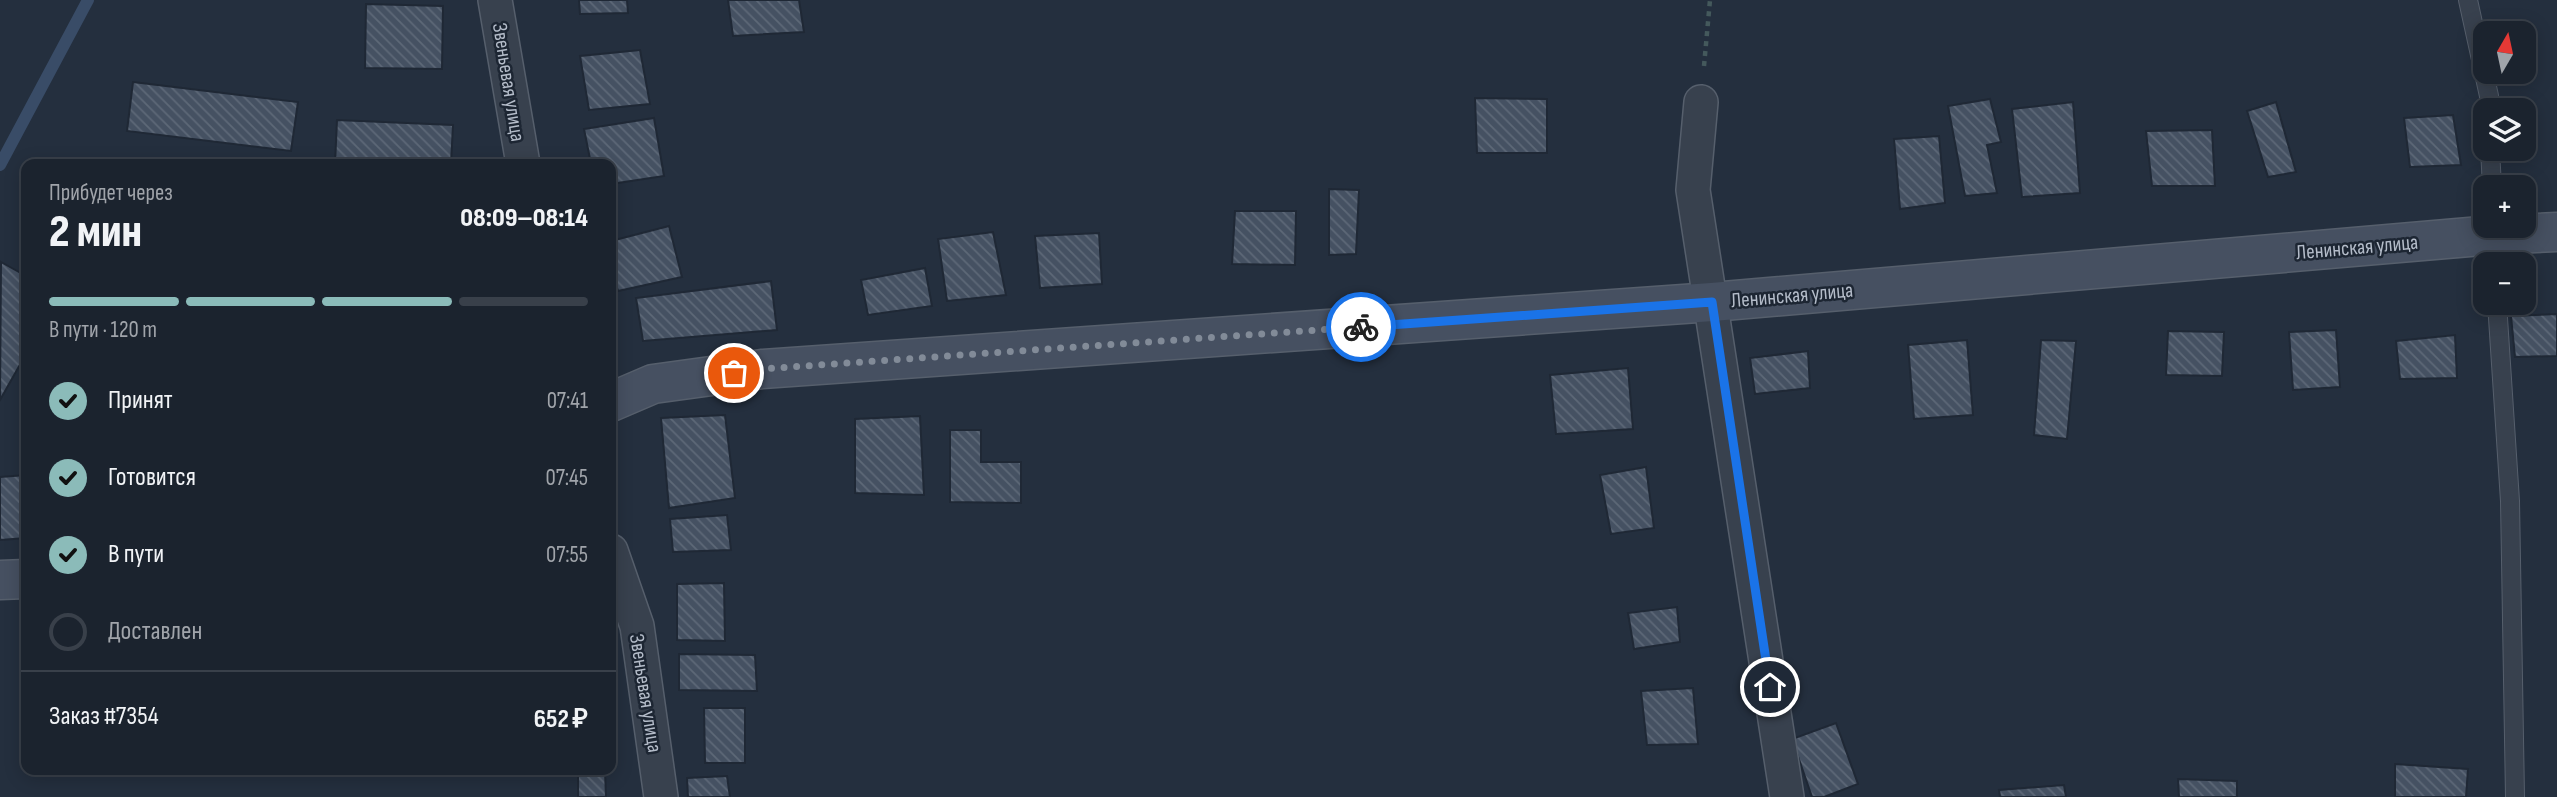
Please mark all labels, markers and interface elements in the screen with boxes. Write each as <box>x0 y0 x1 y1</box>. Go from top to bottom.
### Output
street label: Звеньевая улица <box>487 21 530 143</box>
north arrow <box>2473 21 2536 84</box>
map controls <box>2473 21 2536 315</box>
button: layers <box>2473 98 2536 161</box>
button: + <box>2473 175 2536 238</box>
text: Прибудет через <box>49 179 173 207</box>
text: 08:09–08:14 <box>460 203 588 234</box>
text: 2 мин <box>49 205 142 260</box>
street label: Ленинская улица <box>2295 230 2419 265</box>
button: − <box>2473 252 2536 315</box>
street label: Ленинская улица <box>1730 278 1854 313</box>
courier <box>1326 292 1396 362</box>
icon: bike <box>1342 308 1380 346</box>
text: В пути · 120 m <box>49 316 157 344</box>
pin <box>704 343 764 403</box>
icon: bag <box>715 354 753 392</box>
icon: check <box>49 382 87 420</box>
text: Принят <box>108 385 173 416</box>
text: 07:41 <box>547 387 588 415</box>
icon: check <box>49 459 87 497</box>
text: Готовится <box>108 462 196 493</box>
text: 07:45 <box>545 464 588 492</box>
icon: check <box>49 536 87 574</box>
text: В пути <box>108 539 164 570</box>
text: 07:55 <box>546 541 588 569</box>
text: Доставлен <box>108 616 202 647</box>
street label: Звеньевая улица <box>624 632 667 754</box>
pin <box>1740 657 1800 717</box>
icon: home <box>1751 668 1789 706</box>
text: Заказ #7354 <box>49 701 159 732</box>
text: 652 ₽ <box>534 704 588 735</box>

